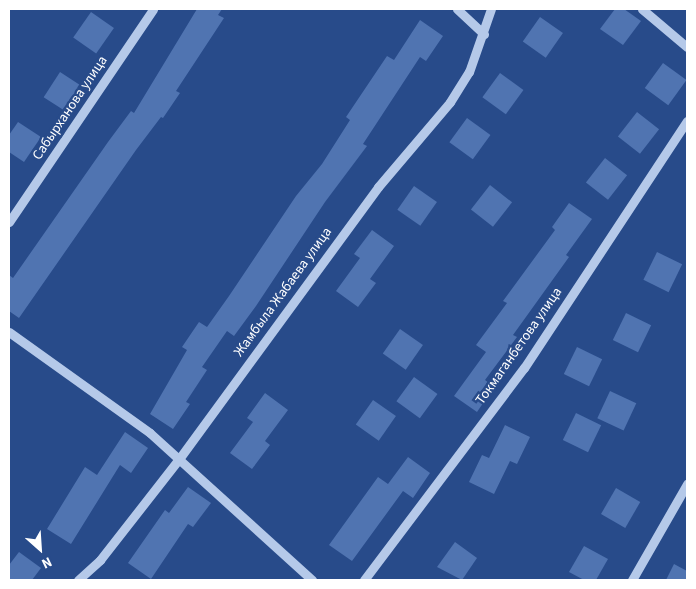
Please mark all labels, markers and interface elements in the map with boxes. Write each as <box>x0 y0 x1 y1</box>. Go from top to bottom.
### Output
street label: Сабырханова улица <box>29 53 111 163</box>
street label: Жамбыла Жабаева улица <box>230 224 336 360</box>
street label: Токмаганбетова улица <box>472 284 566 408</box>
north arrow <box>15 524 65 574</box>
text: N <box>38 551 55 574</box>

